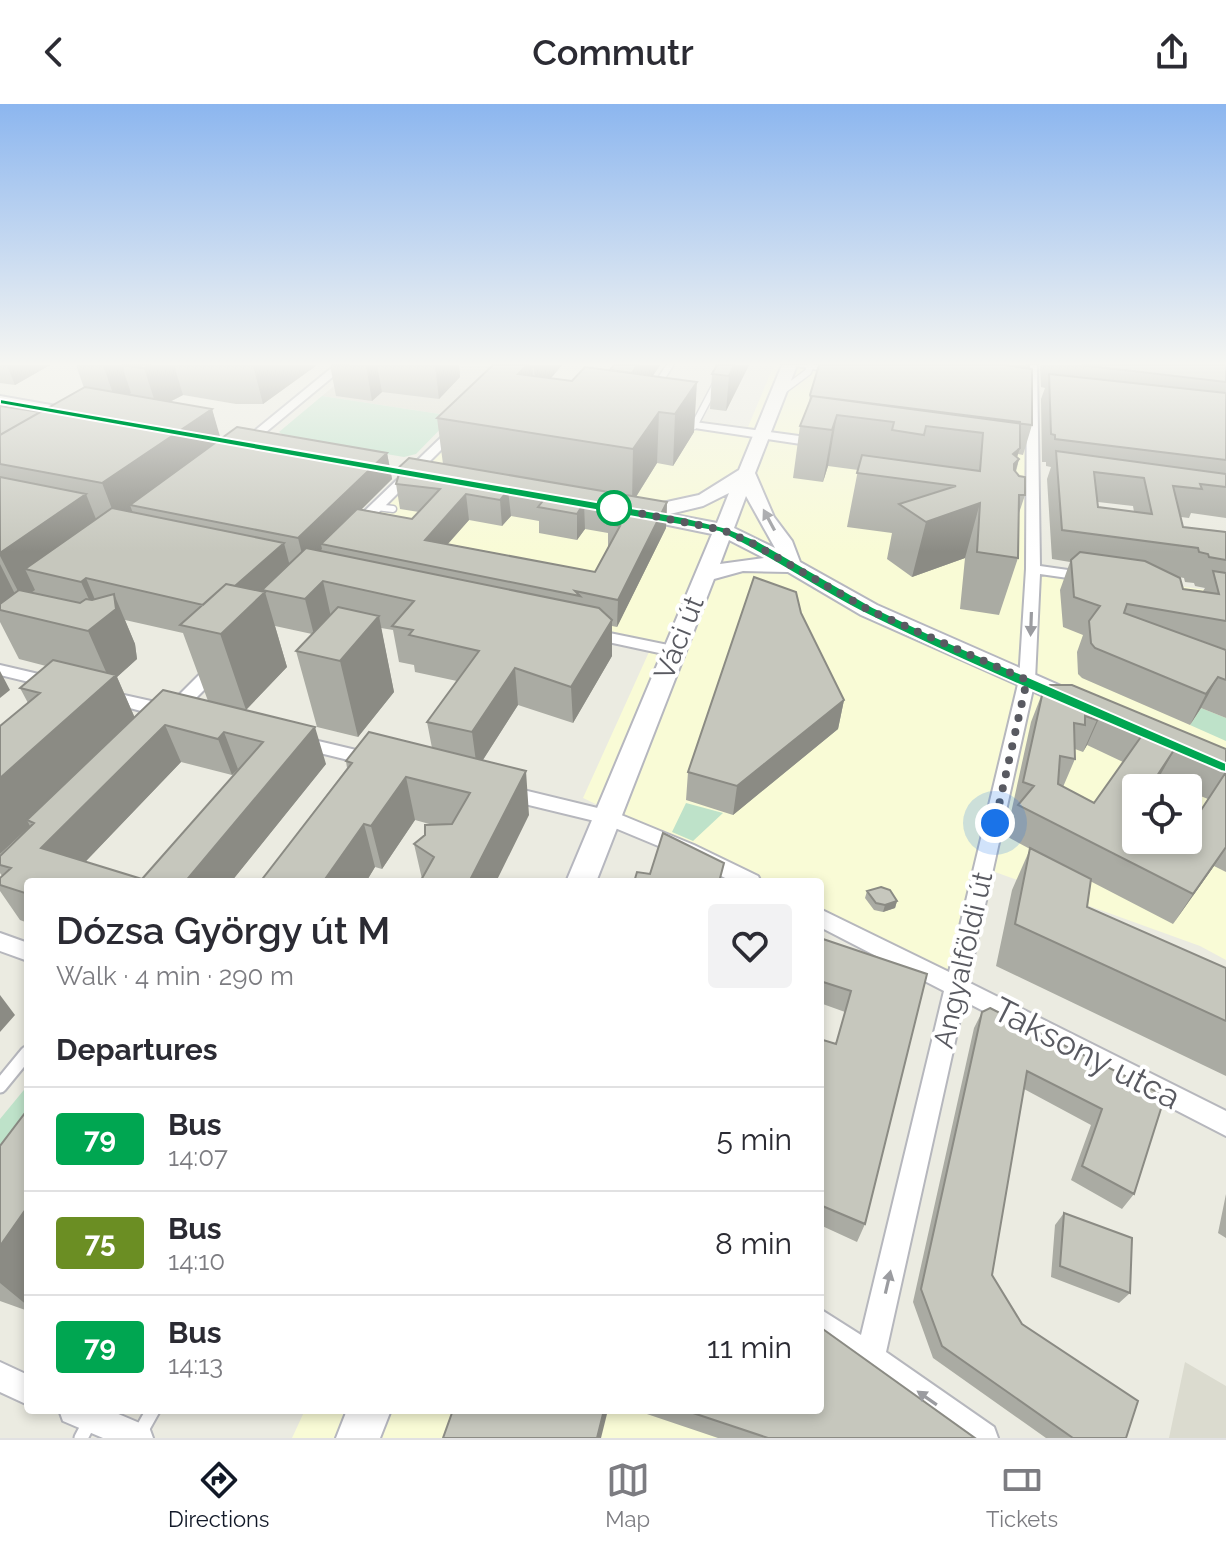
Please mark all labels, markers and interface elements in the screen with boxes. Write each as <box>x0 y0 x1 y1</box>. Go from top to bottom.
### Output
icon: back <box>32 30 76 74</box>
icon: share <box>1150 30 1194 74</box>
text: Commutr <box>532 31 694 73</box>
unlabelled marker <box>597 491 631 525</box>
one-way arrow <box>762 509 775 532</box>
street label: Váci út <box>647 591 711 685</box>
one-way arrow <box>1025 612 1037 637</box>
map controls <box>1122 774 1202 854</box>
button: locate <box>1122 774 1202 854</box>
your location <box>975 803 1015 843</box>
street label: Angyalföldi út <box>927 868 999 1051</box>
button: heart <box>708 904 792 988</box>
text: Dózsa György út M <box>56 908 390 953</box>
text: Walk · 4 min · 290 m <box>56 961 294 991</box>
street label: Taksony utca <box>987 989 1187 1117</box>
text: Departures <box>56 1032 218 1067</box>
text: Bus <box>168 1107 222 1142</box>
text: 79 <box>84 1122 116 1155</box>
text: 5 min <box>716 1122 792 1157</box>
text: 14:07 <box>168 1142 228 1172</box>
text: Bus <box>168 1211 222 1246</box>
text: 75 <box>85 1226 115 1259</box>
text: 8 min <box>715 1226 792 1261</box>
text: 14:10 <box>168 1246 225 1276</box>
one-way arrow <box>882 1270 895 1295</box>
text: Bus <box>168 1315 222 1350</box>
text: 79 <box>84 1330 116 1363</box>
text: 11 min <box>707 1330 792 1365</box>
text: 14:13 <box>168 1350 223 1380</box>
one-way arrow <box>916 1391 937 1406</box>
tab: Directions <box>168 1458 270 1532</box>
tab: Map <box>605 1458 650 1532</box>
tab: Tickets <box>986 1458 1058 1532</box>

